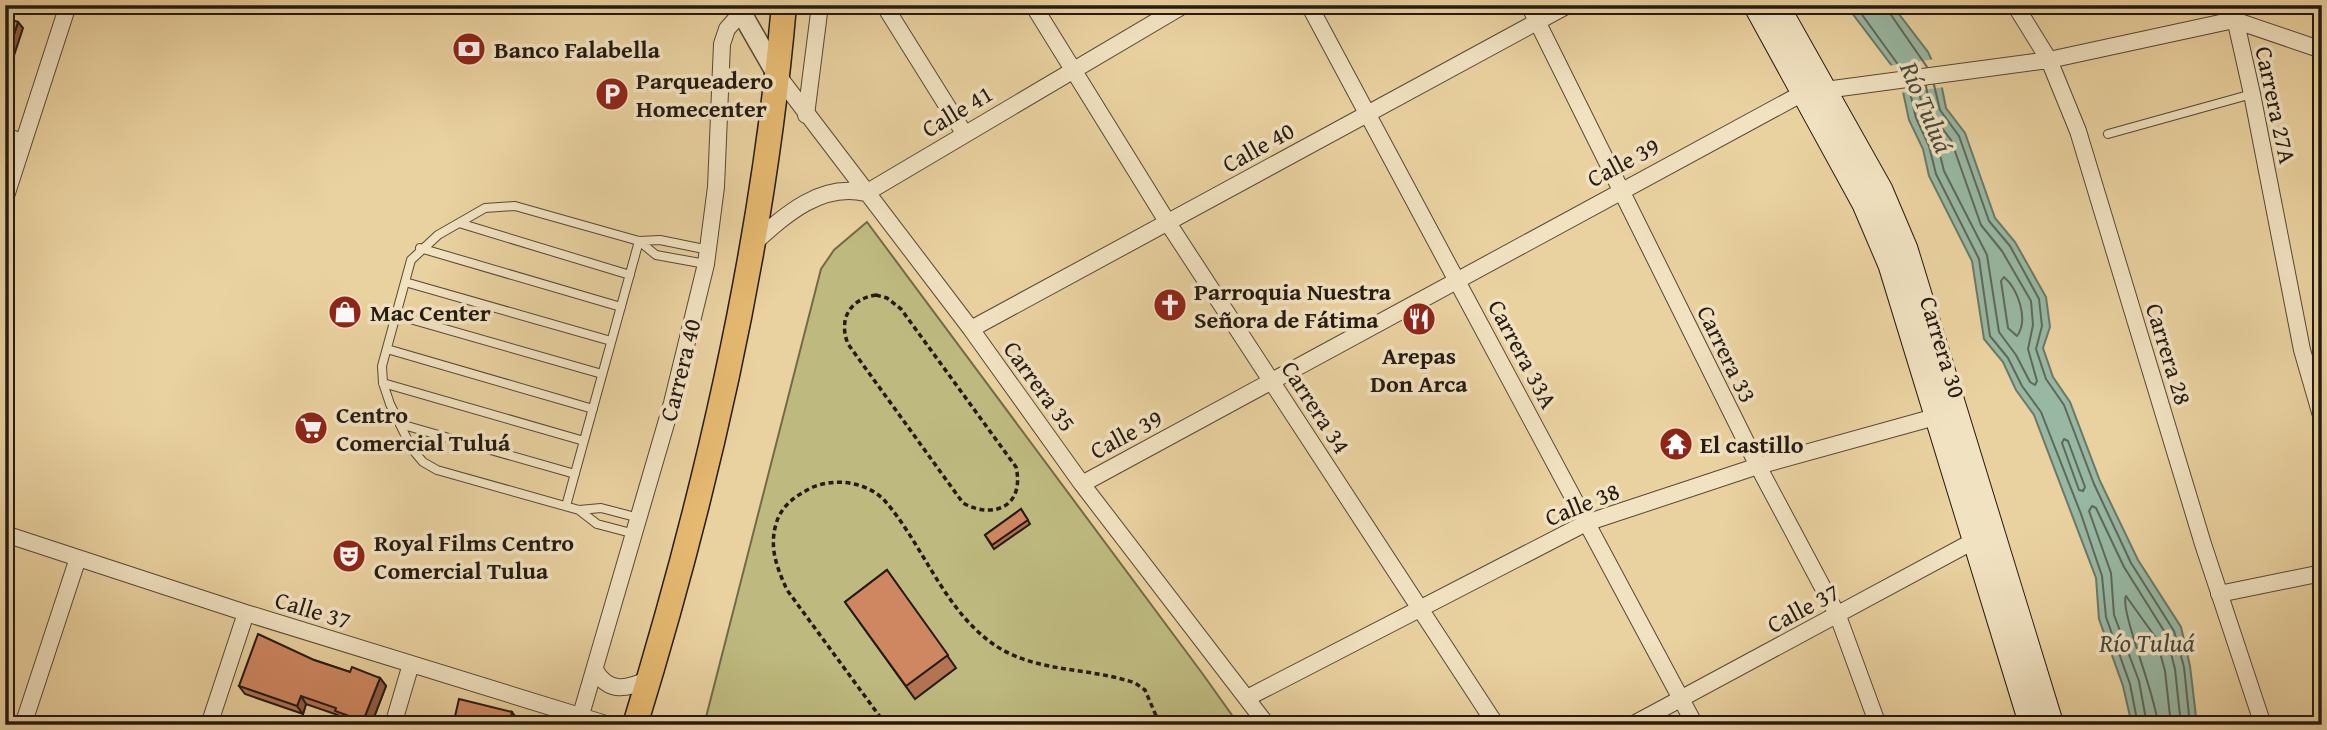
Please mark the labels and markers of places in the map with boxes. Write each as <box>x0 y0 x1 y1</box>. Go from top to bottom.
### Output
bank icon: Banco Falabella <box>450 30 488 68</box>
place label: Banco Falabella <box>494 32 661 67</box>
place label: Parqueadero Homecenter <box>636 63 773 126</box>
parking icon: Parqueadero Homecenter <box>593 75 631 113</box>
place label: Parroquia Nuestra Señora de Fátima <box>1194 274 1392 337</box>
church icon: Parroquia Nuestra Señora de Fátima <box>1151 286 1189 324</box>
shop icon: Mac Center <box>326 293 364 331</box>
place label: Mac Center <box>370 295 491 330</box>
restaurant icon: Arepas Don Arca <box>1400 300 1438 338</box>
place label: Arepas Don Arca <box>1370 338 1468 401</box>
place label: Centro Comercial Tuluá <box>336 397 511 460</box>
supermarket icon: Centro Comercial Tuluá <box>292 409 330 447</box>
temple icon: El castillo <box>1657 425 1695 463</box>
place label: El castillo <box>1700 427 1804 462</box>
place label: Royal Films Centro Comercial Tulua <box>374 525 574 588</box>
theatre icon: Royal Films Centro Comercial Tulua <box>330 537 368 575</box>

